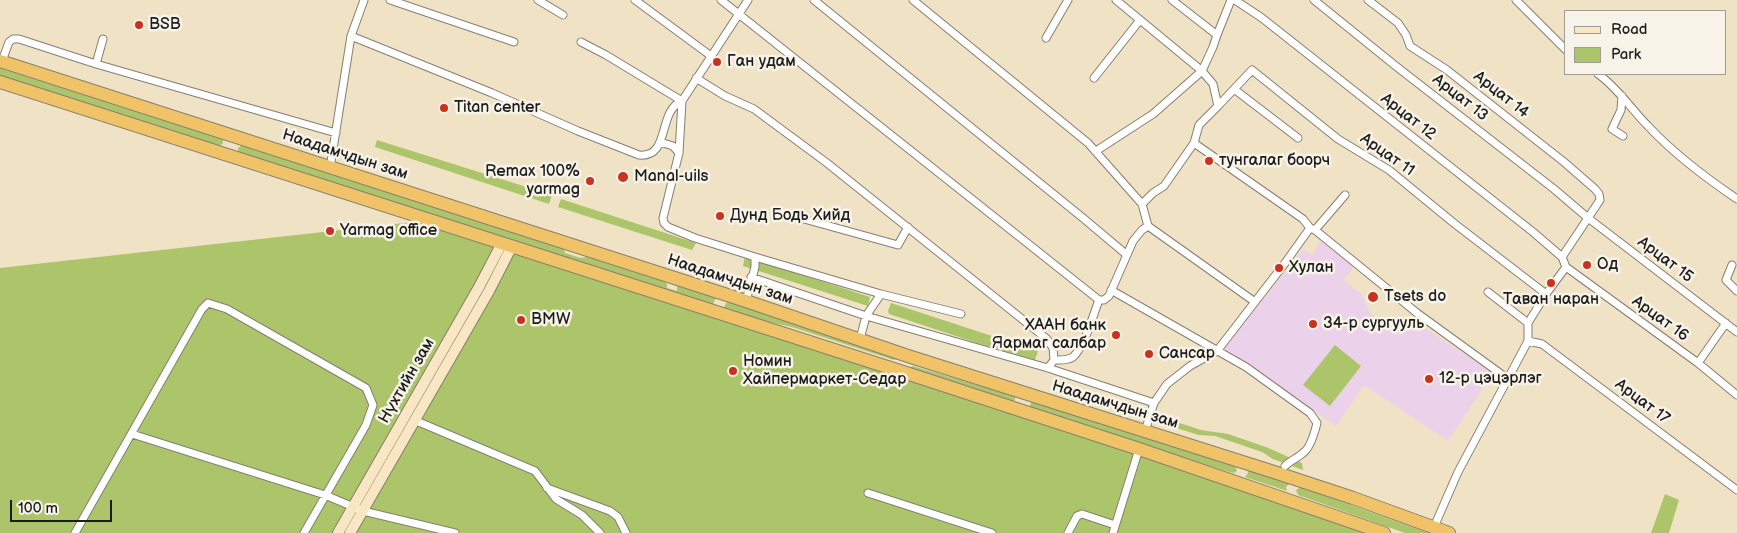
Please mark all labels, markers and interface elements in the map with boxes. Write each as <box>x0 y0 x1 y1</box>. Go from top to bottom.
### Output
legend <box>1564 10 1727 75</box>
place label: BSB <box>149 15 181 35</box>
marker: BSB <box>133 19 145 31</box>
text: Road <box>1611 20 1647 39</box>
text: Park <box>1611 45 1641 64</box>
place label: Ган удам <box>727 52 796 72</box>
marker: Ган удам <box>711 56 723 68</box>
street label: Арцат 14 <box>1469 67 1533 123</box>
street label: Арцат 13 <box>1428 70 1492 126</box>
street label: Арцат 12 <box>1376 89 1440 145</box>
place label: Titan center <box>454 98 540 118</box>
marker: Titan center <box>438 102 450 114</box>
street label: Наадамчдын зам <box>280 126 410 184</box>
street label: Арцат 11 <box>1356 129 1418 181</box>
place label: тунгалаг боорч <box>1219 151 1330 171</box>
marker: тунгалаг боорч <box>1203 155 1215 167</box>
place label: Remax 100% yarmag <box>485 162 580 200</box>
place label: Manal-uils <box>634 167 709 187</box>
marker: Manal-uils <box>616 170 630 184</box>
marker: Remax 100% yarmag <box>584 175 596 187</box>
place label: Дунд Бодь Хийд <box>730 206 850 226</box>
marker: Дунд Бодь Хийд <box>714 210 726 222</box>
place label: Yarmag office <box>340 221 437 241</box>
marker: Yarmag office <box>324 225 336 237</box>
street label: Арцат 15 <box>1633 233 1697 287</box>
street label: Наадамчдын зам <box>665 251 795 309</box>
place label: Од <box>1597 255 1618 275</box>
place label: Хулан <box>1289 258 1334 278</box>
marker: Од <box>1581 259 1593 271</box>
marker: Хулан <box>1273 262 1285 274</box>
marker: Таван наран <box>1545 277 1557 289</box>
place label: Tsets do <box>1384 287 1446 307</box>
marker: Tsets do <box>1366 290 1380 304</box>
place label: Таван наран <box>1503 290 1599 310</box>
street label: Арцат 16 <box>1628 292 1692 346</box>
place label: BMW <box>531 310 570 330</box>
marker: BMW <box>515 314 527 326</box>
place label: 34-р сургууль <box>1323 314 1424 334</box>
place label: ХААН банк Яармаг салбар <box>992 316 1106 354</box>
marker: 34-р сургууль <box>1307 318 1319 330</box>
marker: ХААН банк Яармаг салбар <box>1110 329 1122 341</box>
street label: Нүхтийн зам <box>375 335 439 427</box>
place label: Сансар <box>1159 344 1215 364</box>
marker: Сансар <box>1143 348 1155 360</box>
place label: Номин Хайпермаркет-Седар <box>743 352 906 390</box>
marker: Номин Хайпермаркет-Седар <box>727 365 739 377</box>
place label: 12-р цэцэрлэг <box>1439 369 1542 389</box>
marker: 12-р цэцэрлэг <box>1423 373 1435 385</box>
street label: Арцат 17 <box>1611 375 1673 429</box>
street label: Наадамчдын зам <box>1050 377 1180 433</box>
scale bar <box>12 490 115 522</box>
text: 100 m <box>18 499 58 518</box>

